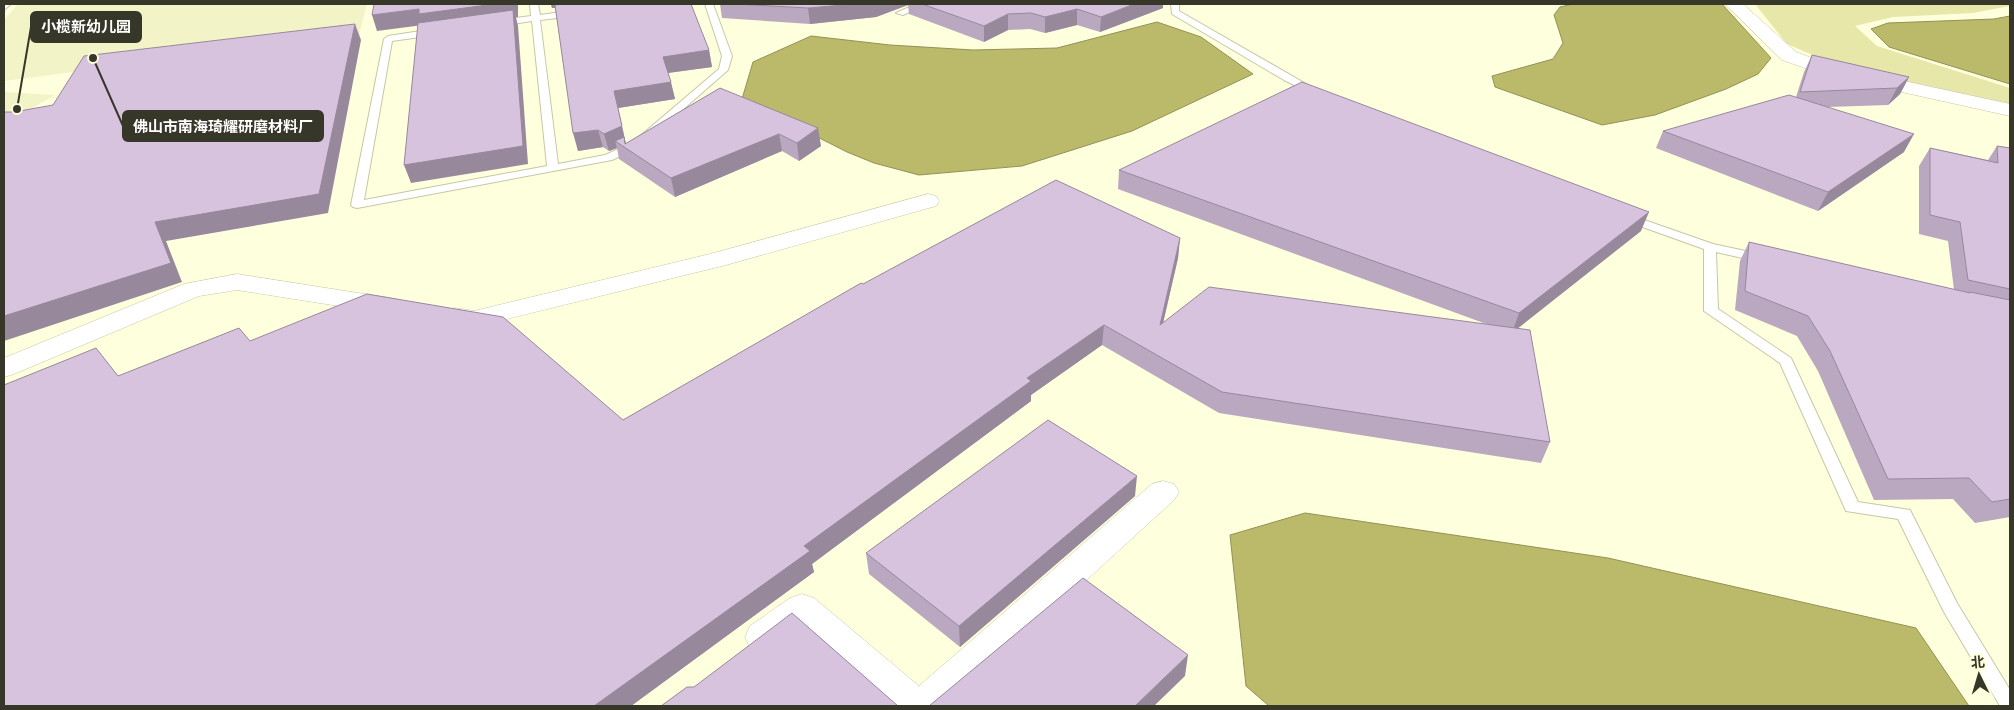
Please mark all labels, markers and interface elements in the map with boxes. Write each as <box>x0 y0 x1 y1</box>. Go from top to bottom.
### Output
callout: 小榄新幼儿园 <box>31 12 141 42</box>
text: 小榄新幼儿园 <box>41 17 131 36</box>
callout: 佛山市南海琦耀研磨材料厂 <box>123 111 323 141</box>
text: 佛山市南海琦耀研磨材料厂 <box>133 117 313 136</box>
north arrow <box>1954 650 2004 700</box>
text: 北 <box>1970 652 1986 672</box>

